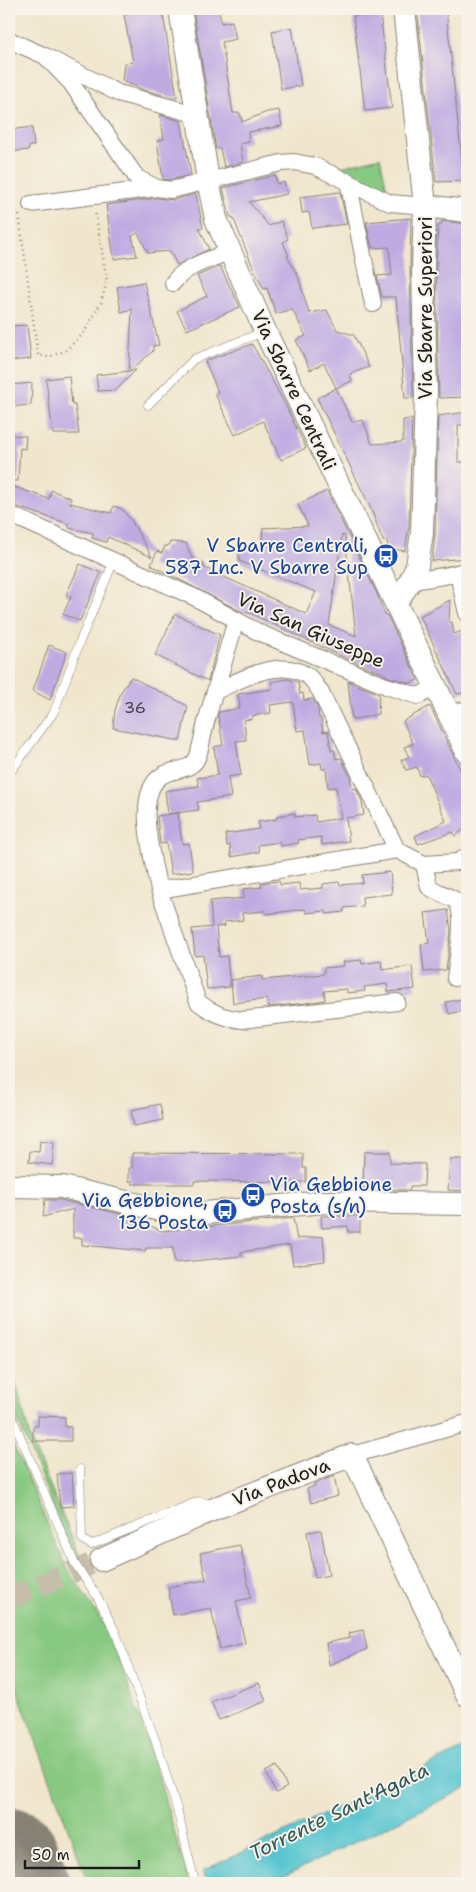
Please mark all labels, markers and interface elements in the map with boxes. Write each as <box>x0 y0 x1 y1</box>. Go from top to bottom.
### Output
street label: Via Sbarre Superiori <box>413 216 438 400</box>
street label: Via Sbarre Centrali <box>246 306 342 474</box>
place label: V Sbarre Centrali, 587 Inc. V Sbarre Sup <box>165 533 368 580</box>
bus stop icon: V Sbarre Centrali, 587 Inc. V Sbarre Sup <box>373 543 399 569</box>
street label: Via San Giuseppe <box>233 586 389 674</box>
house number: 36 <box>124 697 146 718</box>
place label: Via Gebbione Posta (s/n) <box>270 1172 392 1219</box>
bus stop icon: Via Gebbione Posta (s/n) <box>240 1182 266 1208</box>
place label: Via Gebbione, 136 Posta <box>82 1188 208 1235</box>
bus stop icon: Via Gebbione, 136 Posta <box>212 1198 238 1224</box>
street label: Via Padova <box>229 1452 334 1512</box>
water label: Torrente Sant'Agata <box>245 1756 433 1866</box>
scale bar <box>25 1837 139 1869</box>
text: 50 m <box>32 1845 70 1865</box>

